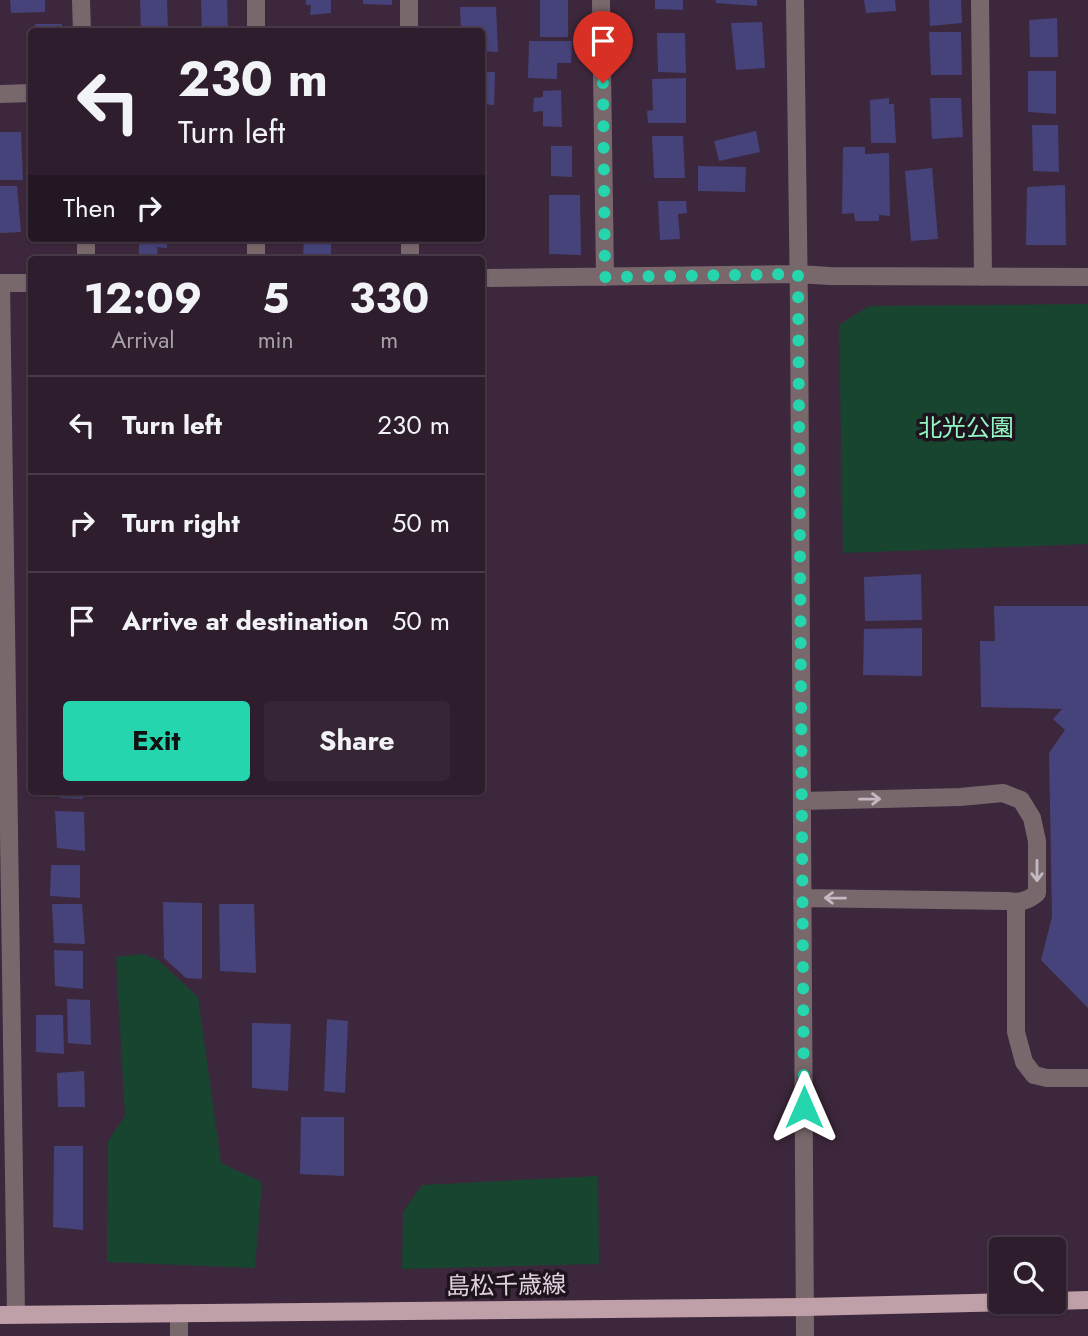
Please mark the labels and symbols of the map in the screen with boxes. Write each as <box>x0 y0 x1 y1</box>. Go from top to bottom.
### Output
pin <box>573 11 633 83</box>
park label: 北光公園 <box>918 410 1014 445</box>
one-way arrow <box>858 792 881 806</box>
one-way arrow <box>1030 859 1044 882</box>
one-way arrow <box>824 892 847 905</box>
position arrow <box>767 1070 841 1144</box>
street label: 島松千歳線 <box>446 1266 566 1304</box>

